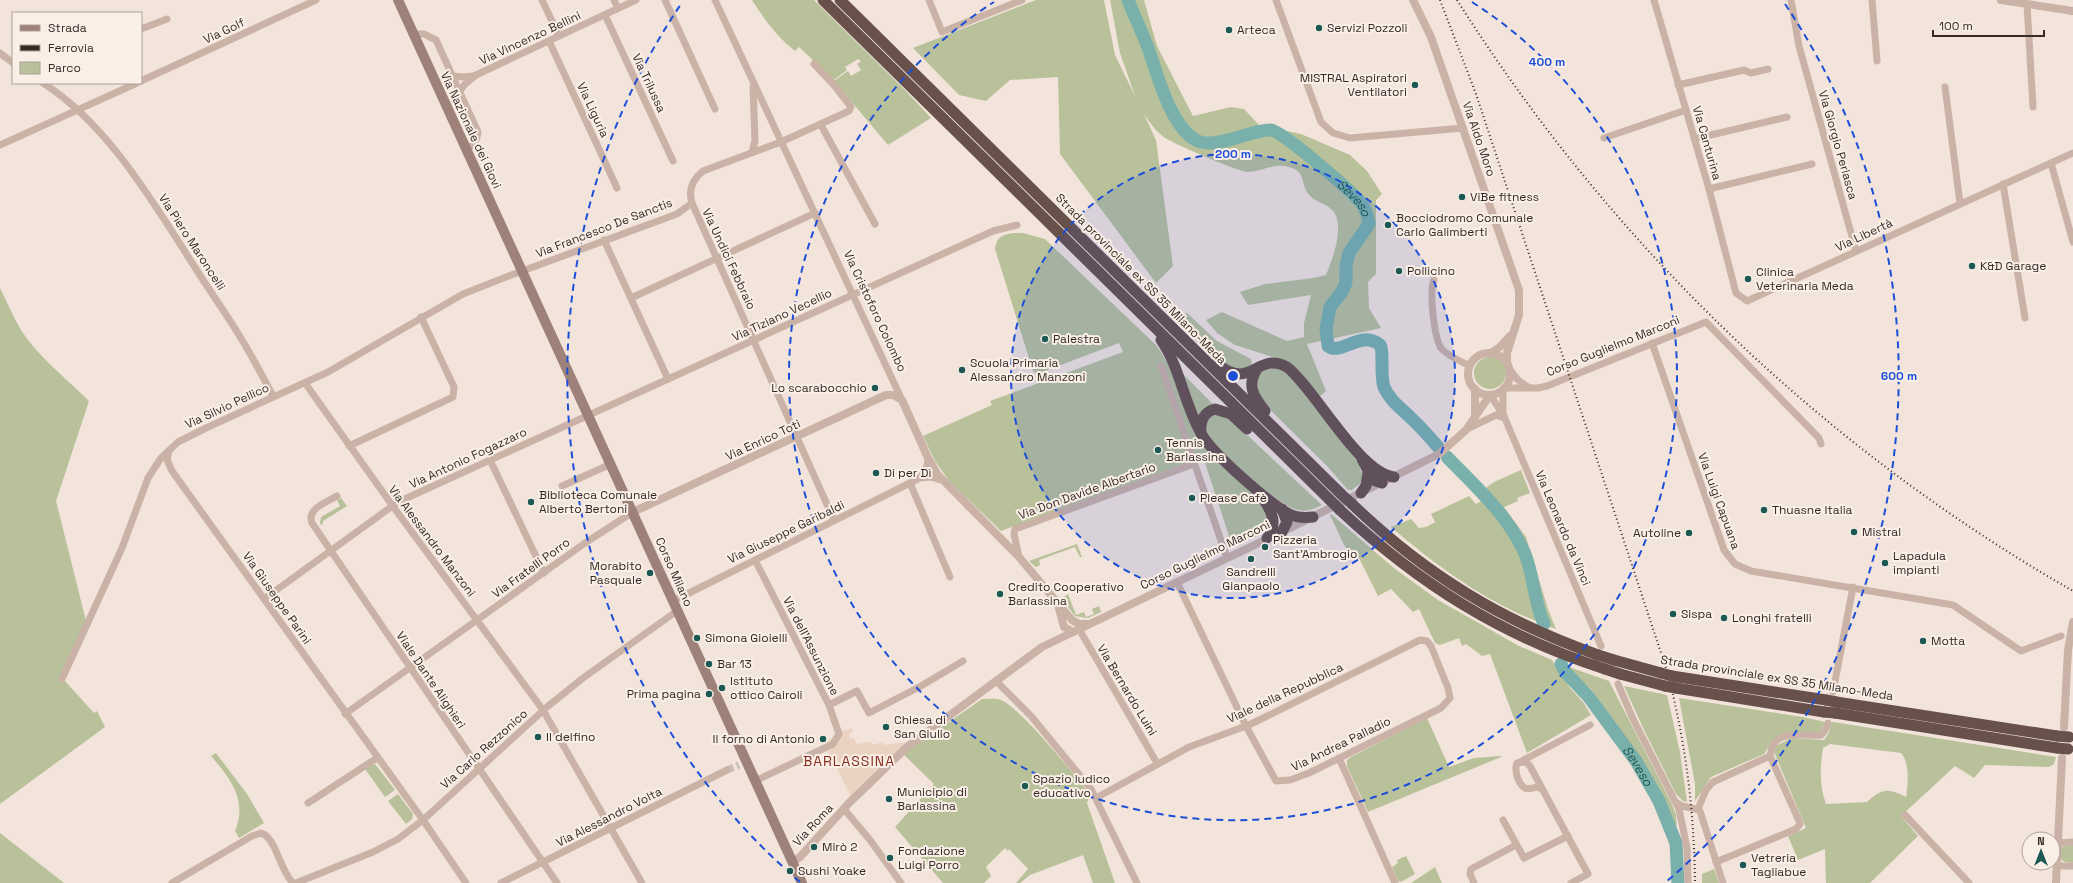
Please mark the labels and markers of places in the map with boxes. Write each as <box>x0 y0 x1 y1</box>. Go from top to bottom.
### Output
place label: Servizi Pozzoli <box>1327 20 1408 36</box>
place label: Arteca <box>1237 22 1276 38</box>
marker: Servizi Pozzoli <box>1314 23 1324 33</box>
marker: Arteca <box>1224 25 1234 35</box>
place label: MISTRAL Aspiratori Ventilatori <box>1300 70 1407 100</box>
marker: MISTRAL Aspiratori Ventilatori <box>1410 80 1420 90</box>
place label: ViBe fitness <box>1470 189 1539 205</box>
marker: ViBe fitness <box>1457 192 1467 202</box>
place label: Bocciodromo Comunale Carlo Galimberti <box>1396 210 1533 240</box>
marker: Bocciodromo Comunale Carlo Galimberti <box>1383 220 1393 230</box>
place label: K&D Garage <box>1980 258 2046 274</box>
marker: K&D Garage <box>1967 261 1977 271</box>
place label: Pollicino <box>1407 263 1455 279</box>
place label: Clinica Veterinaria Meda <box>1756 264 1854 294</box>
marker: Pollicino <box>1394 266 1404 276</box>
marker: Clinica Veterinaria Meda <box>1743 274 1753 284</box>
place label: Palestra <box>1053 331 1100 347</box>
marker: Palestra <box>1040 334 1050 344</box>
place label: Scuola Primaria Alessandro Manzoni <box>970 355 1085 385</box>
marker: Scuola Primaria Alessandro Manzoni <box>957 365 967 375</box>
centre of rings <box>1226 369 1240 383</box>
place label: Lo scarabocchio <box>771 380 867 396</box>
marker: Lo scarabocchio <box>870 383 880 393</box>
place label: Tennis Barlassina <box>1166 435 1225 465</box>
marker: Tennis Barlassina <box>1153 445 1163 455</box>
place label: Di per Dì <box>884 465 931 481</box>
marker: Di per Dì <box>871 468 881 478</box>
place label: Biblioteca Comunale Alberto Bertoni <box>539 487 657 517</box>
place label: Please Cafè <box>1200 490 1267 506</box>
marker: Please Cafè <box>1187 493 1197 503</box>
marker: Biblioteca Comunale Alberto Bertoni <box>526 497 536 507</box>
place label: Thuasne Italia <box>1772 502 1853 518</box>
marker: Thuasne Italia <box>1759 505 1769 515</box>
place label: Mistral <box>1862 524 1901 540</box>
place label: Autoline <box>1633 525 1681 541</box>
marker: Mistral <box>1849 527 1859 537</box>
marker: Autoline <box>1684 528 1694 538</box>
place label: Pizzeria Sant'Ambrogio <box>1273 532 1357 562</box>
marker: Pizzeria Sant'Ambrogio <box>1260 542 1270 552</box>
place label: Lapadula impianti <box>1893 548 1946 578</box>
marker: Sandrelli Gianpaolo <box>1246 554 1256 564</box>
place label: Morabito Pasquale <box>590 558 642 588</box>
marker: Lapadula impianti <box>1880 558 1890 568</box>
place label: Sandrelli Gianpaolo <box>1222 564 1280 594</box>
marker: Morabito Pasquale <box>645 568 655 578</box>
place label: Credito Cooperativo Barlassina <box>1008 579 1124 609</box>
marker: Credito Cooperativo Barlassina <box>995 589 1005 599</box>
place label: Sispa <box>1681 606 1712 622</box>
marker: Sispa <box>1668 609 1678 619</box>
place label: Longhi fratelli <box>1732 610 1812 626</box>
marker: Longhi fratelli <box>1719 613 1729 623</box>
place label: Simona Gioielli <box>705 630 788 646</box>
marker: Simona Gioielli <box>692 633 702 643</box>
place label: Motta <box>1931 633 1965 649</box>
marker: Motta <box>1918 636 1928 646</box>
place label: Bar 13 <box>717 656 752 672</box>
marker: Bar 13 <box>704 659 714 669</box>
place label: Istituto ottico Cairoli <box>730 673 803 703</box>
marker: Istituto ottico Cairoli <box>717 683 727 693</box>
place label: Prima pagina <box>627 686 701 702</box>
marker: Prima pagina <box>704 689 714 699</box>
place label: Chiesa di San Giulio <box>894 712 950 742</box>
marker: Chiesa di San Giulio <box>881 722 891 732</box>
place label: Il delfino <box>546 729 595 745</box>
place label: Il forno di Antonio <box>712 731 815 747</box>
marker: Il delfino <box>533 732 543 742</box>
marker: Il forno di Antonio <box>818 734 828 744</box>
place label: Spazio ludico educativo <box>1033 771 1110 801</box>
marker: Spazio ludico educativo <box>1020 781 1030 791</box>
place label: Municipio di Barlassina <box>897 784 967 814</box>
marker: Municipio di Barlassina <box>884 794 894 804</box>
place label: Mirò 2 <box>822 839 857 855</box>
marker: Mirò 2 <box>809 842 819 852</box>
place label: Fondazione Luigi Porro <box>898 843 965 873</box>
place label: Vetreria Tagliabue <box>1751 850 1806 880</box>
marker: Fondazione Luigi Porro <box>885 853 895 863</box>
marker: Vetreria Tagliabue <box>1738 860 1748 870</box>
place label: Sushi Yoake <box>798 863 866 879</box>
marker: Sushi Yoake <box>785 866 795 876</box>

